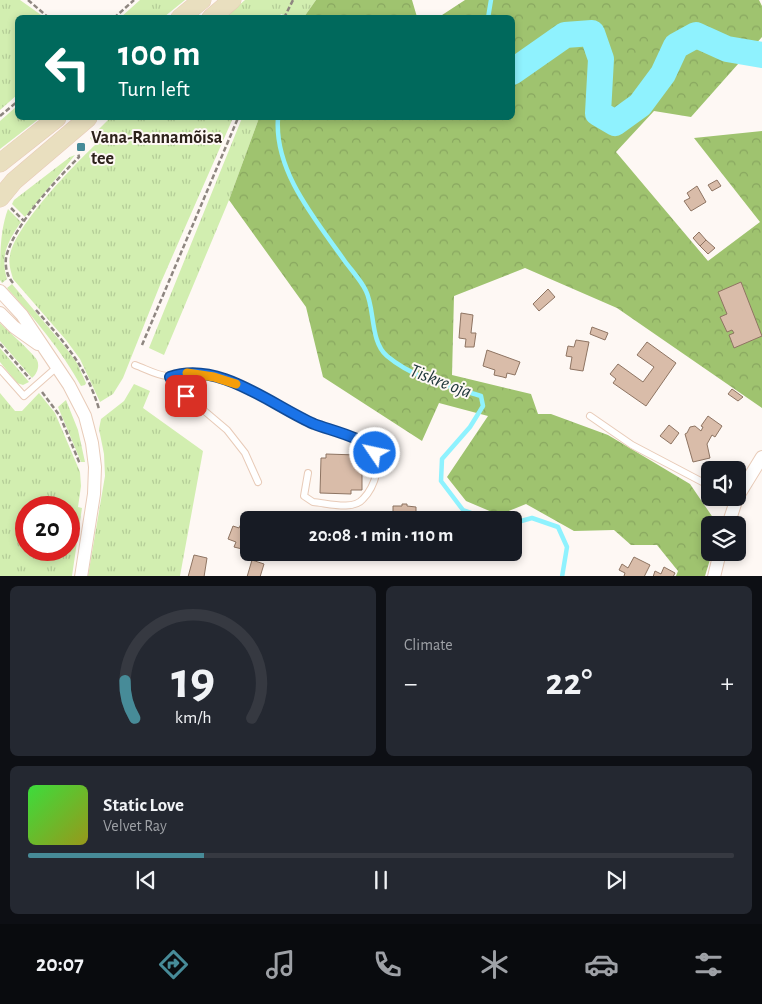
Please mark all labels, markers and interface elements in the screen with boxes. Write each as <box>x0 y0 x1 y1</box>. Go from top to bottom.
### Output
icon: left <box>35 35 100 100</box>
text: 100 m <box>118 37 201 72</box>
text: Turn left <box>118 78 190 100</box>
place label: Vana-Rannamõisa tee <box>91 129 223 168</box>
marker: Vana-Rannamõisa tee <box>75 141 87 153</box>
water label: Tiskre oja <box>407 361 474 402</box>
pin <box>165 375 207 417</box>
icon: arrive <box>172 382 200 410</box>
position arrow <box>348 426 400 478</box>
map controls <box>701 461 746 561</box>
button: sound <box>701 461 746 506</box>
speed limit sign: 20 <box>15 496 80 561</box>
button: layers <box>701 516 746 561</box>
text: 20:08 · 1 min · 110 m <box>309 526 453 545</box>
text: Climate <box>404 637 453 653</box>
text: 19 <box>171 655 215 707</box>
text: 22° <box>546 664 592 702</box>
text: − <box>404 670 417 698</box>
text: + <box>721 670 734 698</box>
text: km/h <box>175 709 211 727</box>
text: Static Love <box>103 796 184 815</box>
text: Velvet Ray <box>103 818 167 834</box>
icon: previous <box>132 866 160 894</box>
icon: pause <box>367 866 395 894</box>
icon: next <box>602 866 630 894</box>
icon: directions <box>156 947 191 982</box>
icon: music <box>263 947 298 982</box>
icon: phone <box>370 947 405 982</box>
icon: climate <box>477 947 512 982</box>
icon: car <box>584 947 619 982</box>
icon: filters <box>691 947 726 982</box>
text: 20:07 <box>36 953 84 975</box>

